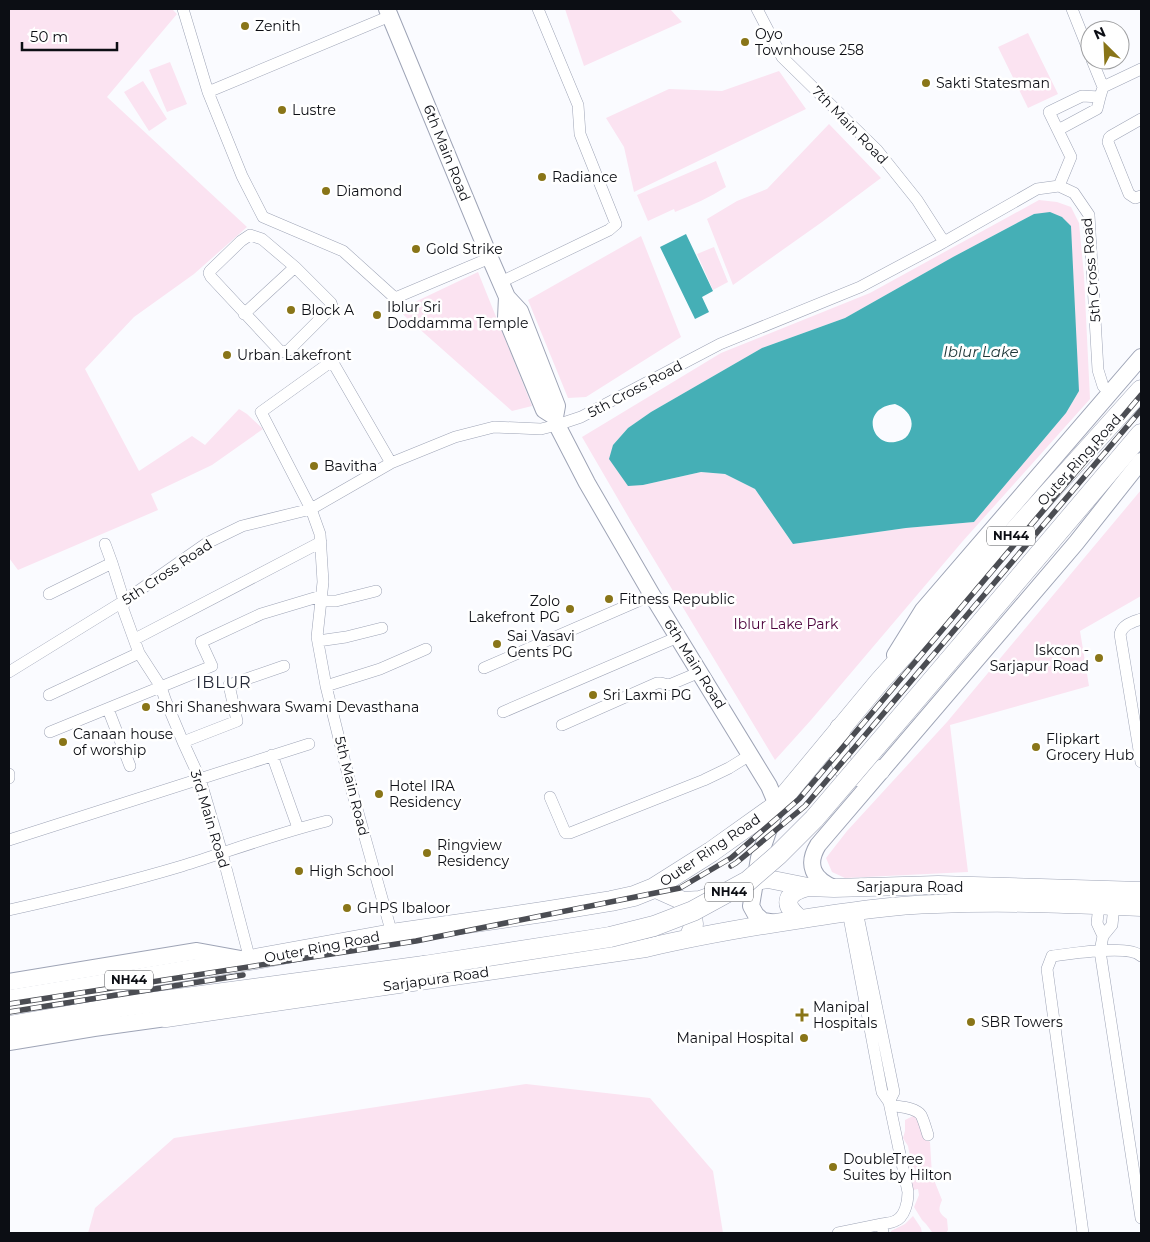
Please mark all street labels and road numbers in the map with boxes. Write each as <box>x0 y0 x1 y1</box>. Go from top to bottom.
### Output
street label: 7th Main Road <box>808 82 892 168</box>
street label: 6th Main Road <box>419 102 475 204</box>
street label: 5th Cross Road <box>1077 217 1105 323</box>
street label: 5th Cross Road <box>584 356 686 422</box>
street label: Outer Ring Road <box>1033 410 1125 510</box>
road number: NH44 <box>987 526 1035 546</box>
street label: 5th Cross Road <box>119 535 215 609</box>
street label: 6th Main Road <box>660 616 730 712</box>
street label: 5th Main Road <box>331 734 373 838</box>
street label: 3rd Main Road <box>187 768 233 870</box>
street label: Outer Ring Road <box>656 810 764 890</box>
street label: Sarjapura Road <box>856 878 964 896</box>
road number: NH44 <box>705 882 753 902</box>
street label: Outer Ring Road <box>263 927 381 967</box>
street label: Sarjapura Road <box>382 963 490 995</box>
road number: NH44 <box>105 970 153 990</box>

